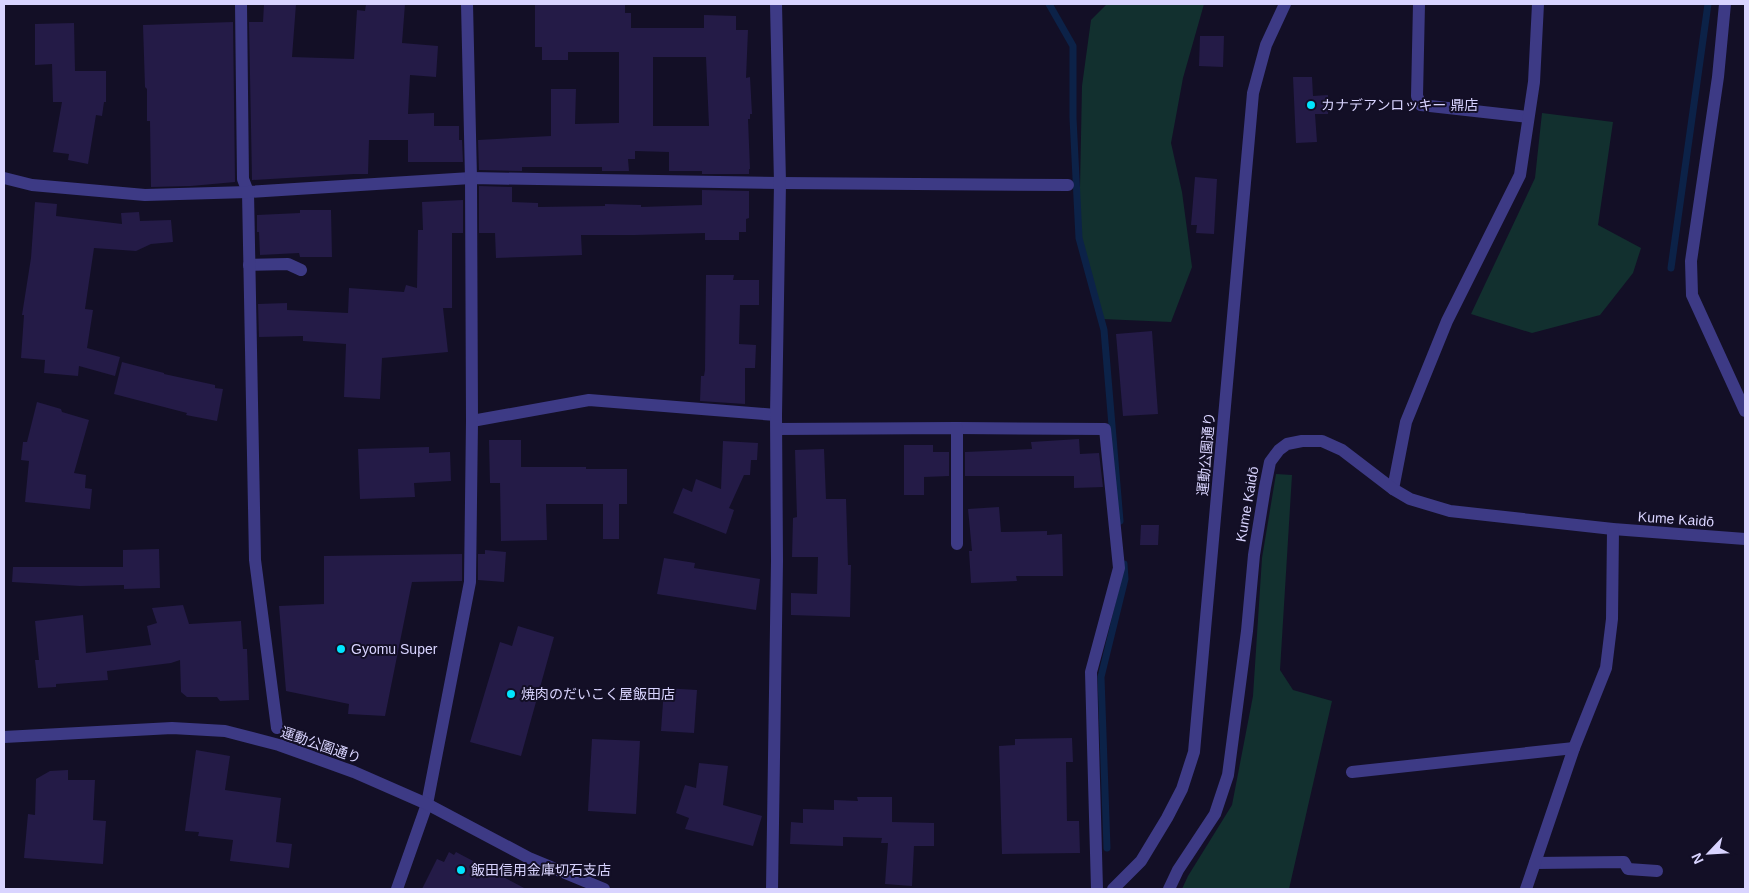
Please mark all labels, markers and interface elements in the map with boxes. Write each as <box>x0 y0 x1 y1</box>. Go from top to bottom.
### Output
place label: カナデアンロッキー 鼎店 <box>1321 97 1478 113</box>
marker: カナデアンロッキー 鼎店 <box>1305 99 1317 111</box>
street label: 運動公園通り <box>1194 411 1218 497</box>
street label: Kume Kaidō <box>1232 465 1262 543</box>
street label: Kume Kaidō <box>1637 508 1715 530</box>
place label: Gyomu Super <box>351 641 438 657</box>
marker: Gyomu Super <box>335 643 347 655</box>
place label: 焼肉のだいこく屋飯田店 <box>521 686 675 702</box>
marker: 焼肉のだいこく屋飯田店 <box>505 688 517 700</box>
street label: 運動公園通り <box>279 724 363 766</box>
north arrow <box>1684 828 1734 878</box>
text: N <box>1688 851 1707 866</box>
place label: 飯田信用金庫切石支店 <box>471 862 611 878</box>
marker: 飯田信用金庫切石支店 <box>455 864 467 876</box>

